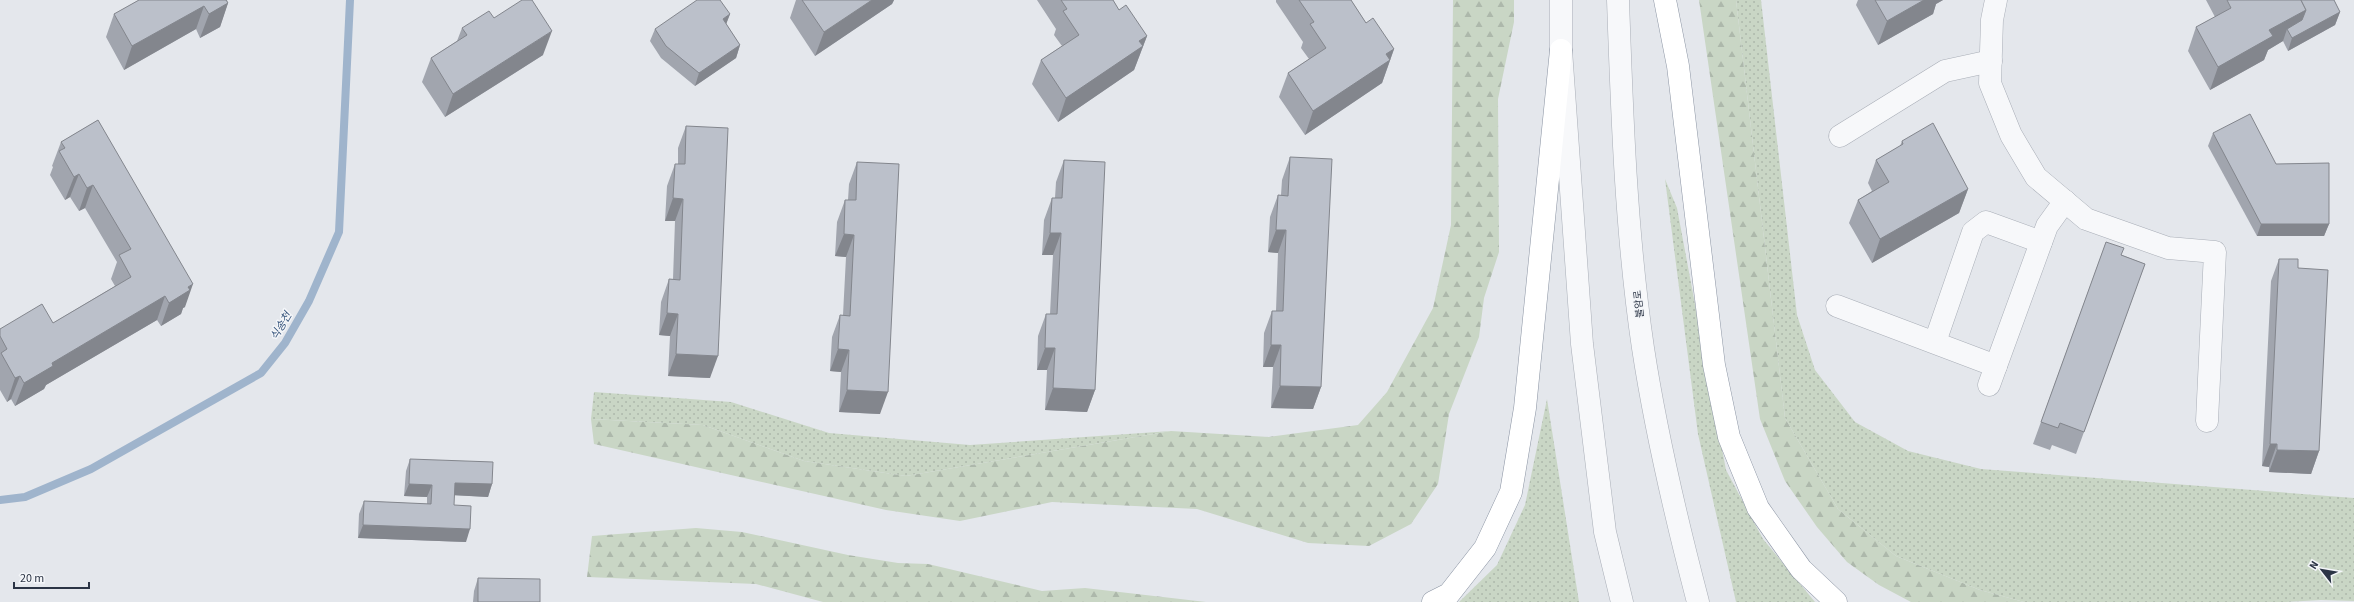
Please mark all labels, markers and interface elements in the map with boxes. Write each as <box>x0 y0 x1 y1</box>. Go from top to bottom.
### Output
street label: 불암로 <box>1631 290 1647 318</box>
water label: 식송천 <box>267 308 296 343</box>
north arrow <box>2302 550 2342 590</box>
text: N <box>2306 558 2322 572</box>
scale bar <box>14 564 89 590</box>
text: 20 m <box>20 570 44 587</box>

